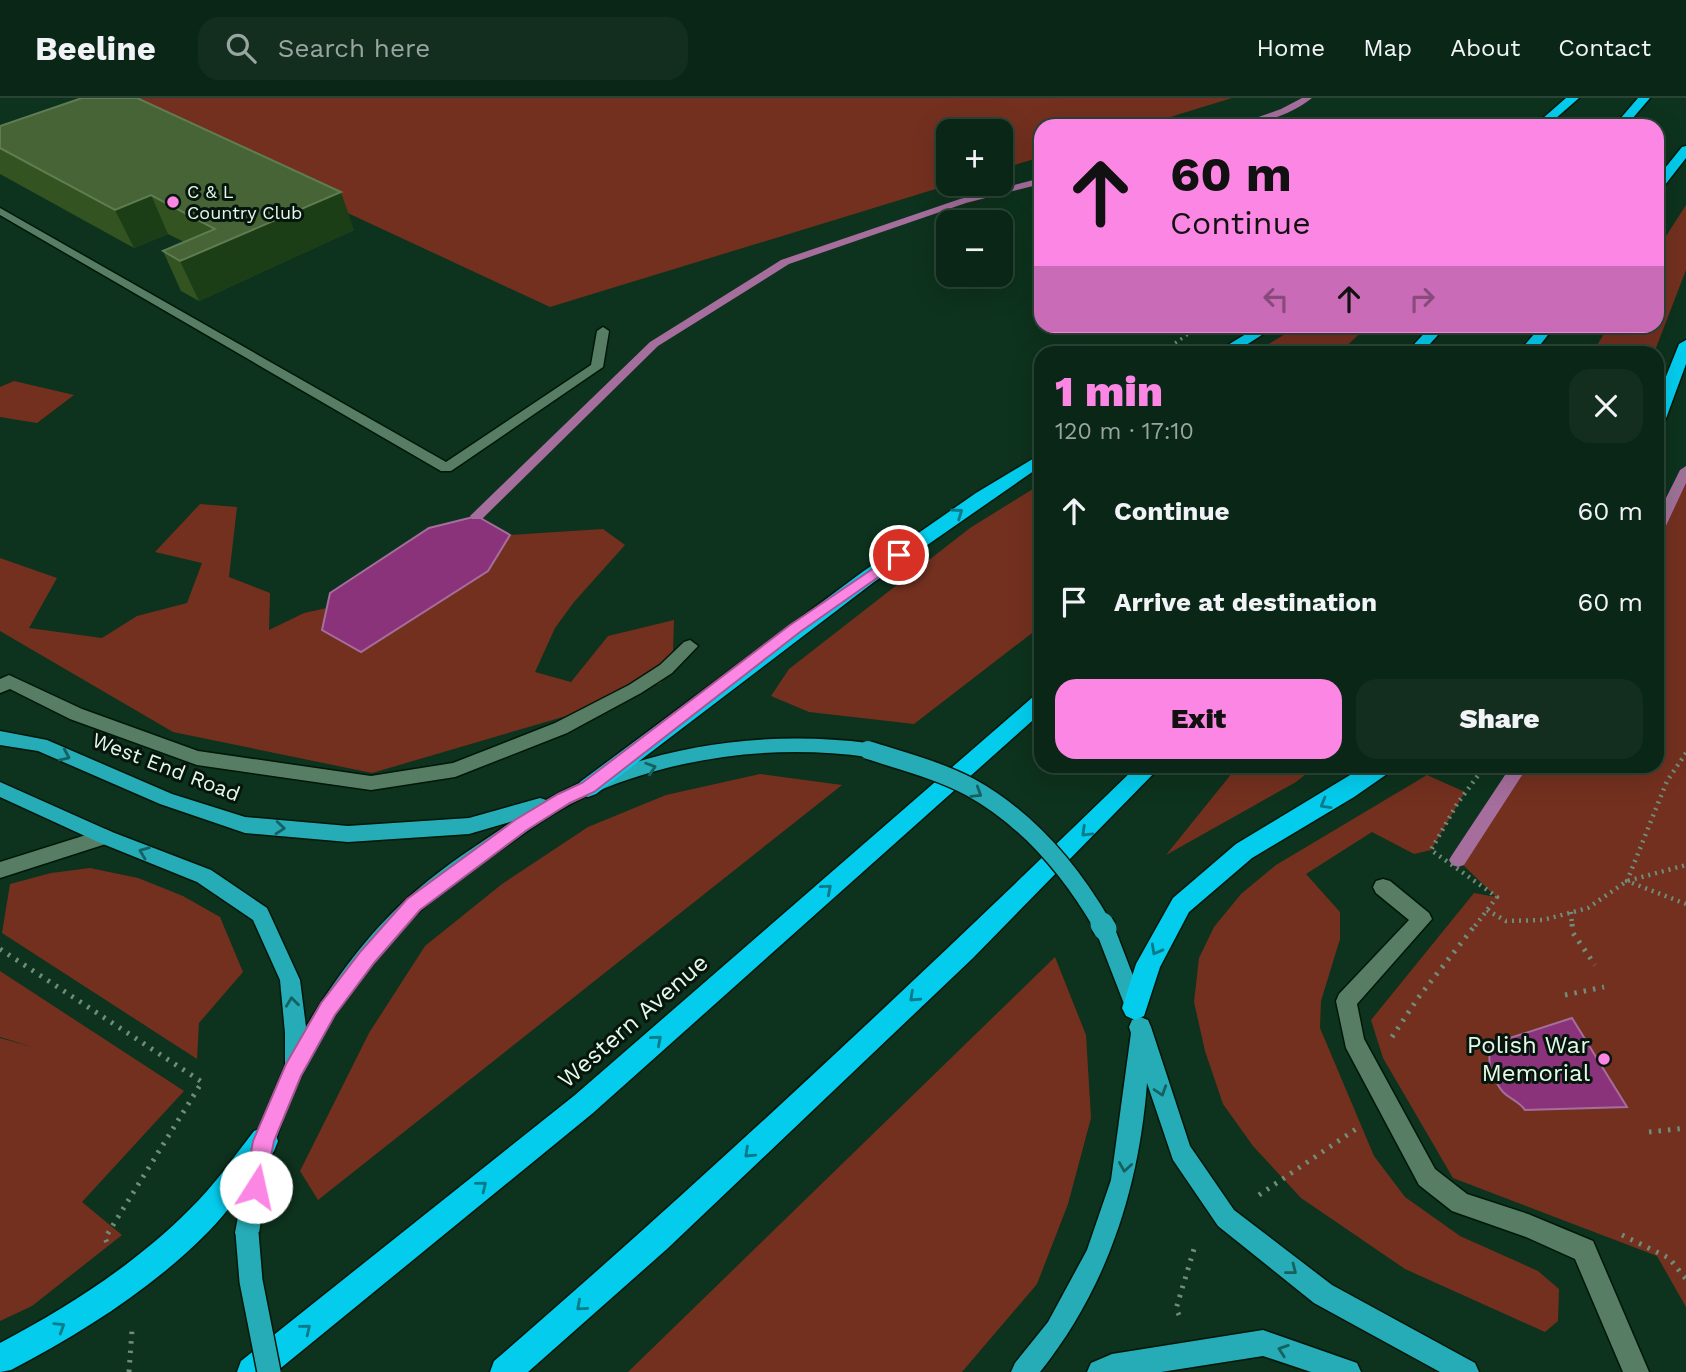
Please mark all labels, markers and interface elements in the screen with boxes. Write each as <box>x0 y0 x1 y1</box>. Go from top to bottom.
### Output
search box <box>198 17 688 80</box>
text: Beeline <box>35 29 156 68</box>
icon: search <box>222 29 260 67</box>
text: Search here <box>278 33 430 63</box>
text: Home <box>1257 34 1325 62</box>
text: Map <box>1363 34 1412 62</box>
text: About <box>1450 34 1520 62</box>
text: Contact <box>1558 34 1651 62</box>
map controls <box>936 119 1013 287</box>
button: + <box>936 119 1013 196</box>
text: 60 m <box>1170 145 1292 203</box>
icon: ahead <box>1055 147 1146 238</box>
place label: C & L Country Club <box>187 181 302 223</box>
marker: C & L Country Club <box>165 194 181 210</box>
text: Continue <box>1170 204 1311 242</box>
button: − <box>936 210 1013 287</box>
icon: left <box>1257 280 1295 318</box>
icon: ahead <box>1330 280 1368 318</box>
icon: right <box>1403 280 1441 318</box>
text: 1 min <box>1055 367 1163 416</box>
button: close <box>1569 369 1643 443</box>
text: 120 m · 17:10 <box>1055 418 1194 445</box>
icon: ahead <box>1055 492 1093 530</box>
text: Continue <box>1114 496 1230 526</box>
text: 60 m <box>1577 496 1643 526</box>
one-way arrow <box>950 509 963 521</box>
pin <box>869 525 929 585</box>
icon: arrive <box>880 536 918 574</box>
icon: arrive <box>1055 583 1093 621</box>
text: Arrive at destination <box>1114 587 1377 617</box>
text: 60 m <box>1577 587 1643 617</box>
button: Exit <box>1055 679 1342 759</box>
button: Share <box>1356 679 1643 759</box>
street label: West End Road <box>89 727 244 806</box>
one-way arrow <box>58 748 70 762</box>
one-way arrow <box>645 761 657 776</box>
one-way arrow <box>969 784 982 797</box>
one-way arrow <box>1319 796 1332 809</box>
one-way arrow <box>274 820 285 835</box>
one-way arrow <box>1081 823 1094 836</box>
one-way arrow <box>138 847 150 861</box>
one-way arrow <box>819 885 832 897</box>
one-way arrow <box>1151 943 1164 955</box>
street label: Western Avenue <box>552 948 714 1094</box>
one-way arrow <box>909 988 922 1001</box>
one-way arrow <box>285 997 300 1008</box>
place label: Polish War Memorial <box>1467 1031 1591 1087</box>
one-way arrow <box>648 1036 661 1048</box>
marker: Polish War Memorial <box>1596 1051 1612 1067</box>
one-way arrow <box>1153 1085 1168 1097</box>
one-way arrow <box>744 1144 757 1157</box>
position arrow <box>219 1150 293 1224</box>
one-way arrow <box>1118 1161 1133 1173</box>
one-way arrow <box>474 1182 487 1194</box>
one-way arrow <box>1285 1261 1297 1274</box>
one-way arrow <box>576 1298 589 1310</box>
one-way arrow <box>53 1323 66 1336</box>
one-way arrow <box>297 1325 310 1337</box>
one-way arrow <box>1278 1344 1290 1358</box>

